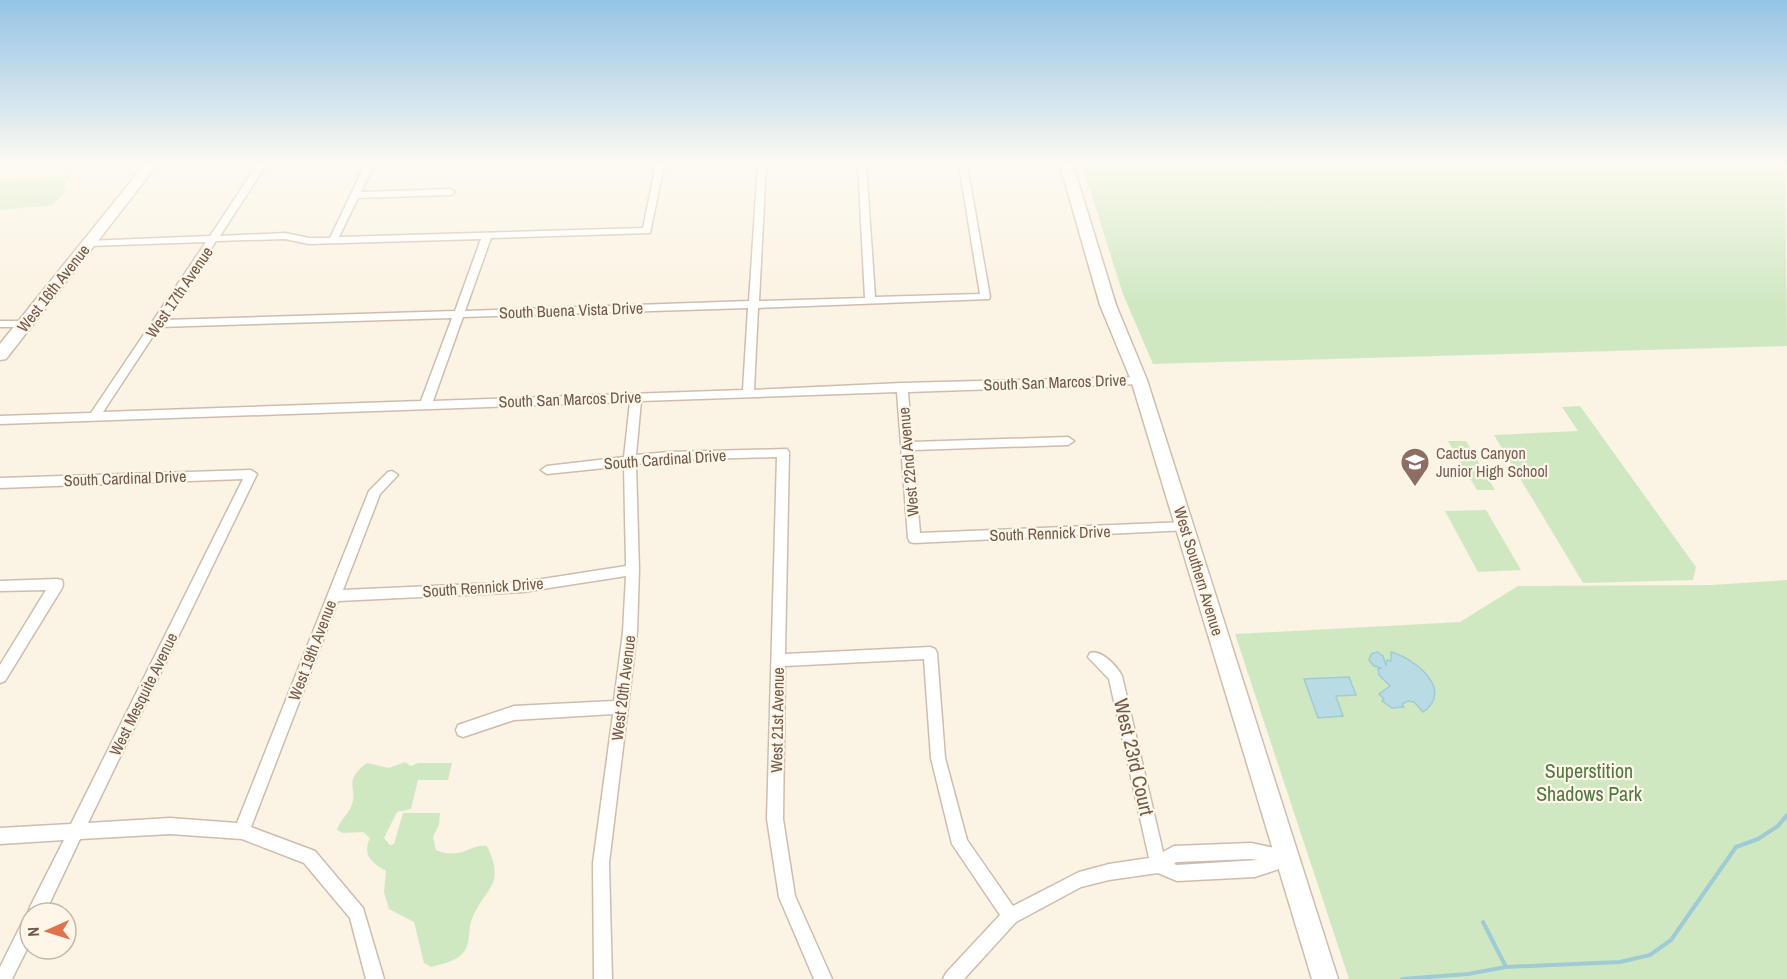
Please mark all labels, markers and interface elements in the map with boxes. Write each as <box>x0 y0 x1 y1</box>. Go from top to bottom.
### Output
street label: West 16th Avenue <box>12 239 94 337</box>
street label: West 17th Avenue <box>140 242 218 342</box>
street label: South Buena Vista Drive <box>499 296 643 324</box>
street label: South San Marcos Drive <box>983 369 1127 395</box>
street label: South San Marcos Drive <box>498 386 642 412</box>
street label: West 22nd Avenue <box>892 406 924 518</box>
place label: Cactus Canyon Junior High School <box>1436 442 1548 482</box>
street label: South Cardinal Drive <box>603 444 727 474</box>
school or university icon: Cactus Canyon Junior High School <box>1399 446 1431 488</box>
street label: South Cardinal Drive <box>63 465 187 491</box>
street label: West Southern Avenue <box>1169 504 1229 638</box>
street label: South Rennick Drive <box>989 520 1111 546</box>
street label: South Rennick Drive <box>422 572 544 602</box>
street label: West 19th Avenue <box>283 597 341 703</box>
street label: West Mesquite Avenue <box>104 629 182 759</box>
street label: West 20th Avenue <box>606 634 640 742</box>
street label: West 21st Avenue <box>765 667 789 773</box>
street label: West 23rd Court <box>1108 696 1161 818</box>
park label: Superstition Shadows Park <box>1536 757 1643 807</box>
north arrow <box>18 901 78 961</box>
text: N <box>22 926 44 937</box>

